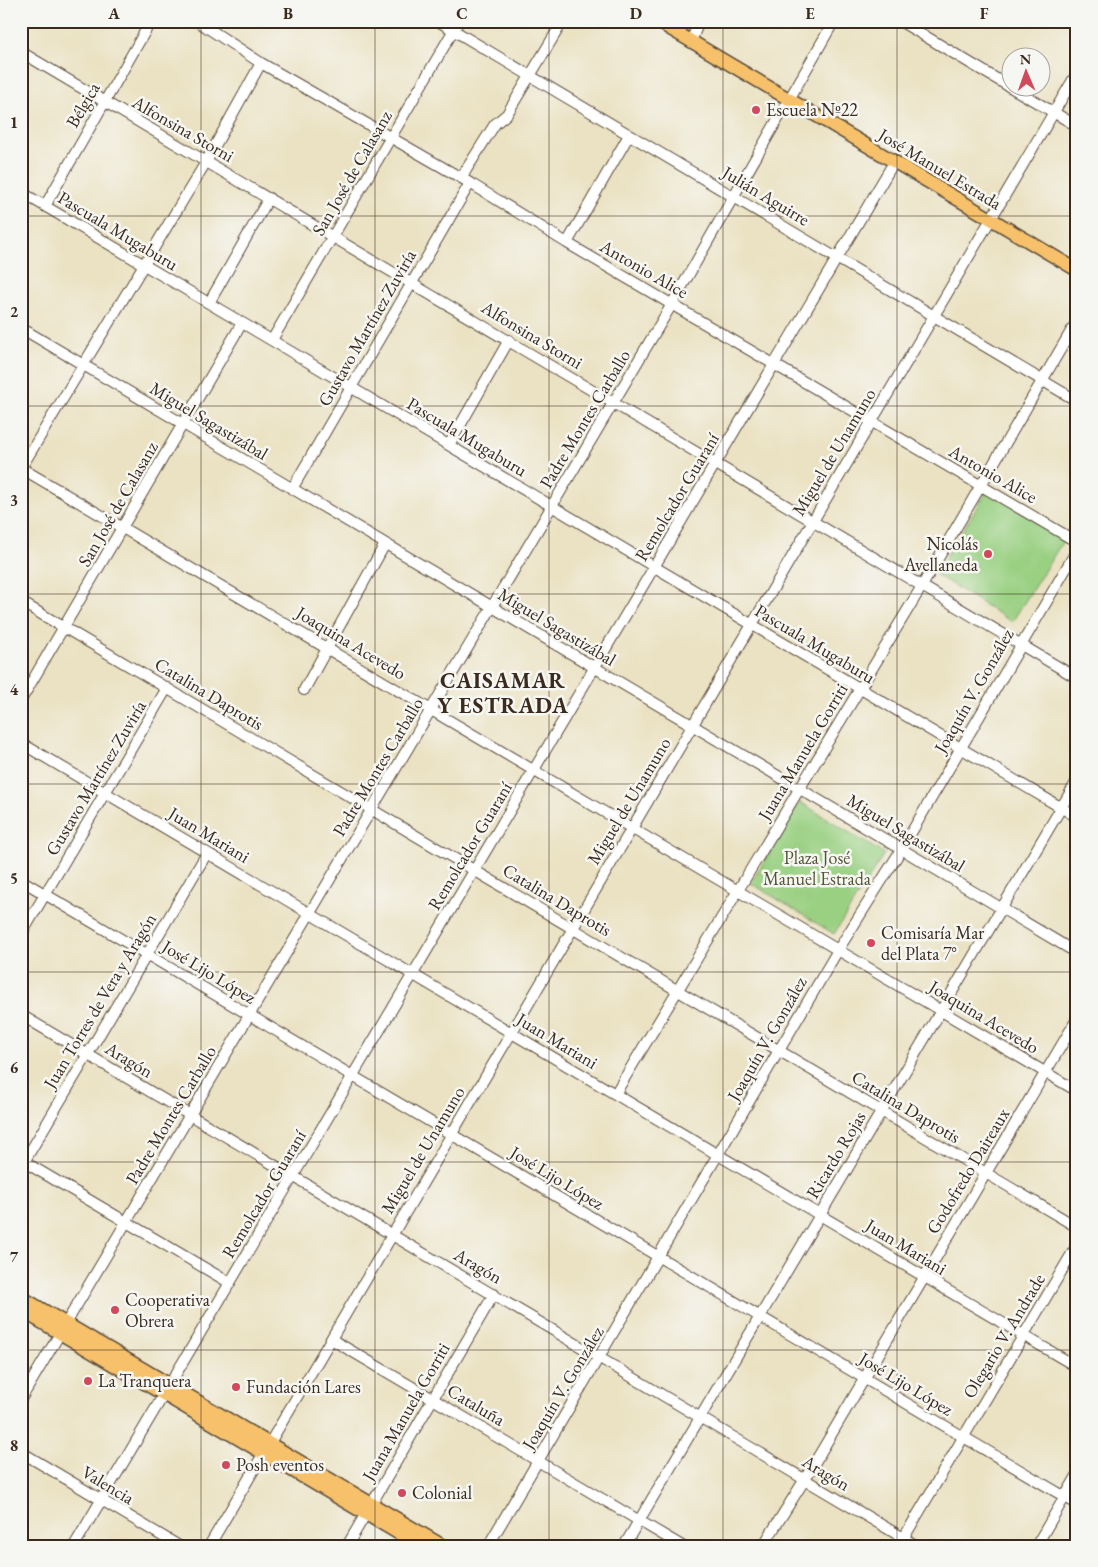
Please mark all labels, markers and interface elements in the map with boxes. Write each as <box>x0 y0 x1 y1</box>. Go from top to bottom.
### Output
text: A <box>107 3 120 24</box>
text: B <box>283 3 293 24</box>
text: C <box>456 3 468 24</box>
text: D <box>630 3 642 24</box>
text: E <box>805 3 815 24</box>
text: F <box>980 3 989 24</box>
north arrow <box>1000 48 1050 98</box>
text: N <box>1020 50 1032 68</box>
street label: Bélgica <box>61 77 105 131</box>
street label: Alfonsina Storni <box>127 90 239 167</box>
place label: Escuela Nº22 <box>766 98 858 121</box>
marker: Escuela Nº22 <box>750 104 762 116</box>
street label: San José de Calasanz <box>306 106 397 239</box>
text: 1 <box>10 112 18 133</box>
street label: José Manuel Estrada <box>873 122 1007 215</box>
street label: Julián Aguirre <box>717 159 814 231</box>
street label: Pascuala Mugaburu <box>54 186 183 276</box>
street label: Antonio Alice <box>595 234 692 303</box>
street label: Gustavo Martínez Zuviría <box>312 245 421 410</box>
street label: Alfonsina Storni <box>477 295 587 374</box>
text: 2 <box>10 301 19 322</box>
street label: Padre Montes Carballo <box>534 345 635 492</box>
street label: Miguel Sagastizábal <box>146 376 272 465</box>
street label: Miguel de Unamuno <box>787 384 881 520</box>
street label: Pascuala Mugaburu <box>403 392 532 482</box>
street label: Remolcador Guaraní <box>629 428 724 565</box>
street label: San José de Calasanz <box>72 437 163 570</box>
street label: Antonio Alice <box>944 439 1041 508</box>
text: 3 <box>10 490 18 511</box>
place label: Nicolás Avellaneda <box>903 532 979 576</box>
marker: Nicolás Avellaneda <box>982 548 994 560</box>
street label: Miguel Sagastizábal <box>494 582 620 671</box>
street label: Pascuala Mugaburu <box>751 599 880 689</box>
street label: Joaquina Acevedo <box>290 600 410 684</box>
street label: Joaquín V. González <box>928 624 1019 759</box>
street label: Catalina Daprotis <box>151 652 268 735</box>
district label: CAISAMAR Y ESTRADA <box>437 666 569 720</box>
text: 4 <box>10 679 19 700</box>
street label: Juana Manuela Gorriti <box>752 679 853 826</box>
street label: Padre Montes Carballo <box>327 693 428 840</box>
street label: Gustavo Martínez Zuviría <box>40 695 151 860</box>
street label: Miguel de Unamuno <box>582 733 676 869</box>
street label: Remolcador Guaraní <box>422 777 517 914</box>
street label: Miguel Sagastizábal <box>843 788 969 877</box>
street label: Juan Mariani <box>163 800 254 868</box>
park label: Plaza José Manuel Estrada <box>763 846 872 890</box>
street label: Catalina Daprotis <box>499 858 616 941</box>
text: 5 <box>10 868 18 889</box>
street label: Juan Torres de Vera y Aragón <box>39 909 161 1093</box>
place label: Comisaría Mar del Plata 7° <box>881 921 984 965</box>
street label: José Lijo López <box>156 934 261 1009</box>
marker: Comisaría Mar del Plata 7° <box>865 937 877 949</box>
street label: Joaquín V. González <box>721 972 812 1107</box>
street label: Joaquina Acevedo <box>923 974 1043 1058</box>
street label: Juan Mariani <box>511 1006 602 1074</box>
street label: Aragón <box>101 1037 157 1083</box>
street label: Padre Montes Carballo <box>120 1041 221 1188</box>
text: 6 <box>10 1057 19 1078</box>
street label: Catalina Daprotis <box>848 1065 965 1148</box>
street label: Miguel de Unamuno <box>376 1082 470 1218</box>
street label: Godofredo Daireaux <box>921 1103 1014 1238</box>
street label: Ricardo Rojas <box>800 1107 871 1203</box>
street label: Remolcador Guaraní <box>216 1125 311 1262</box>
street label: José Lijo López <box>504 1140 609 1215</box>
street label: Juan Mariani <box>860 1212 951 1280</box>
street label: Aragón <box>449 1242 507 1289</box>
text: 7 <box>10 1246 19 1267</box>
street label: Olegario V. Andrade <box>957 1269 1050 1402</box>
place label: Cooperativa Obrera <box>125 1288 211 1332</box>
marker: Cooperativa Obrera <box>109 1304 121 1316</box>
street label: Joaquín V. González <box>516 1322 609 1455</box>
street label: Juana Manuela Gorriti <box>356 1338 455 1487</box>
street label: José Lijo López <box>853 1346 958 1421</box>
place label: La Tranquera <box>98 1369 192 1392</box>
marker: La Tranquera <box>82 1375 94 1387</box>
place label: Fundación Lares <box>246 1375 361 1398</box>
street label: Cataluña <box>443 1378 510 1431</box>
marker: Fundación Lares <box>230 1381 242 1393</box>
text: 8 <box>10 1435 18 1456</box>
street label: Aragón <box>797 1449 855 1496</box>
place label: Posh eventos <box>236 1453 324 1476</box>
marker: Posh eventos <box>220 1459 232 1471</box>
street label: Valencia <box>78 1460 139 1510</box>
place label: Colonial <box>412 1481 472 1504</box>
marker: Colonial <box>396 1487 408 1499</box>

